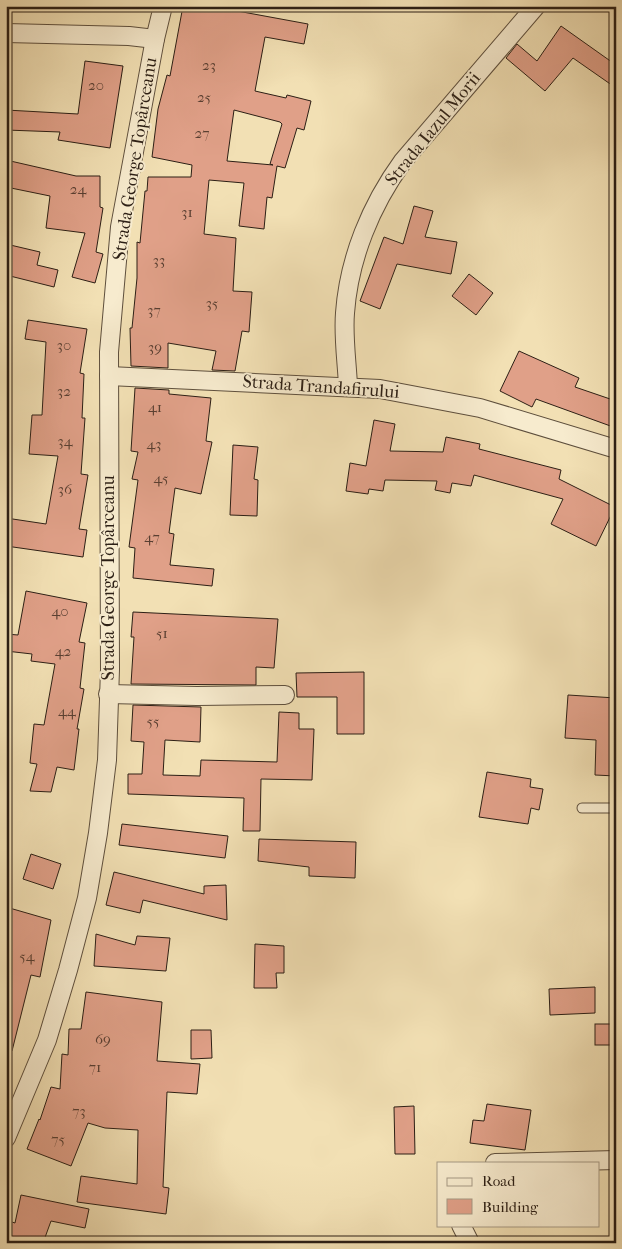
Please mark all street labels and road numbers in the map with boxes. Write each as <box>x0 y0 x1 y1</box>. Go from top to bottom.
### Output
street label: Strada George Topârceanu <box>109 56 161 262</box>
street label: Strada Iazul Morii <box>381 68 485 190</box>
street label: Strada Trandafirului <box>242 371 401 403</box>
street label: Strada George Topârceanu <box>98 475 119 681</box>

